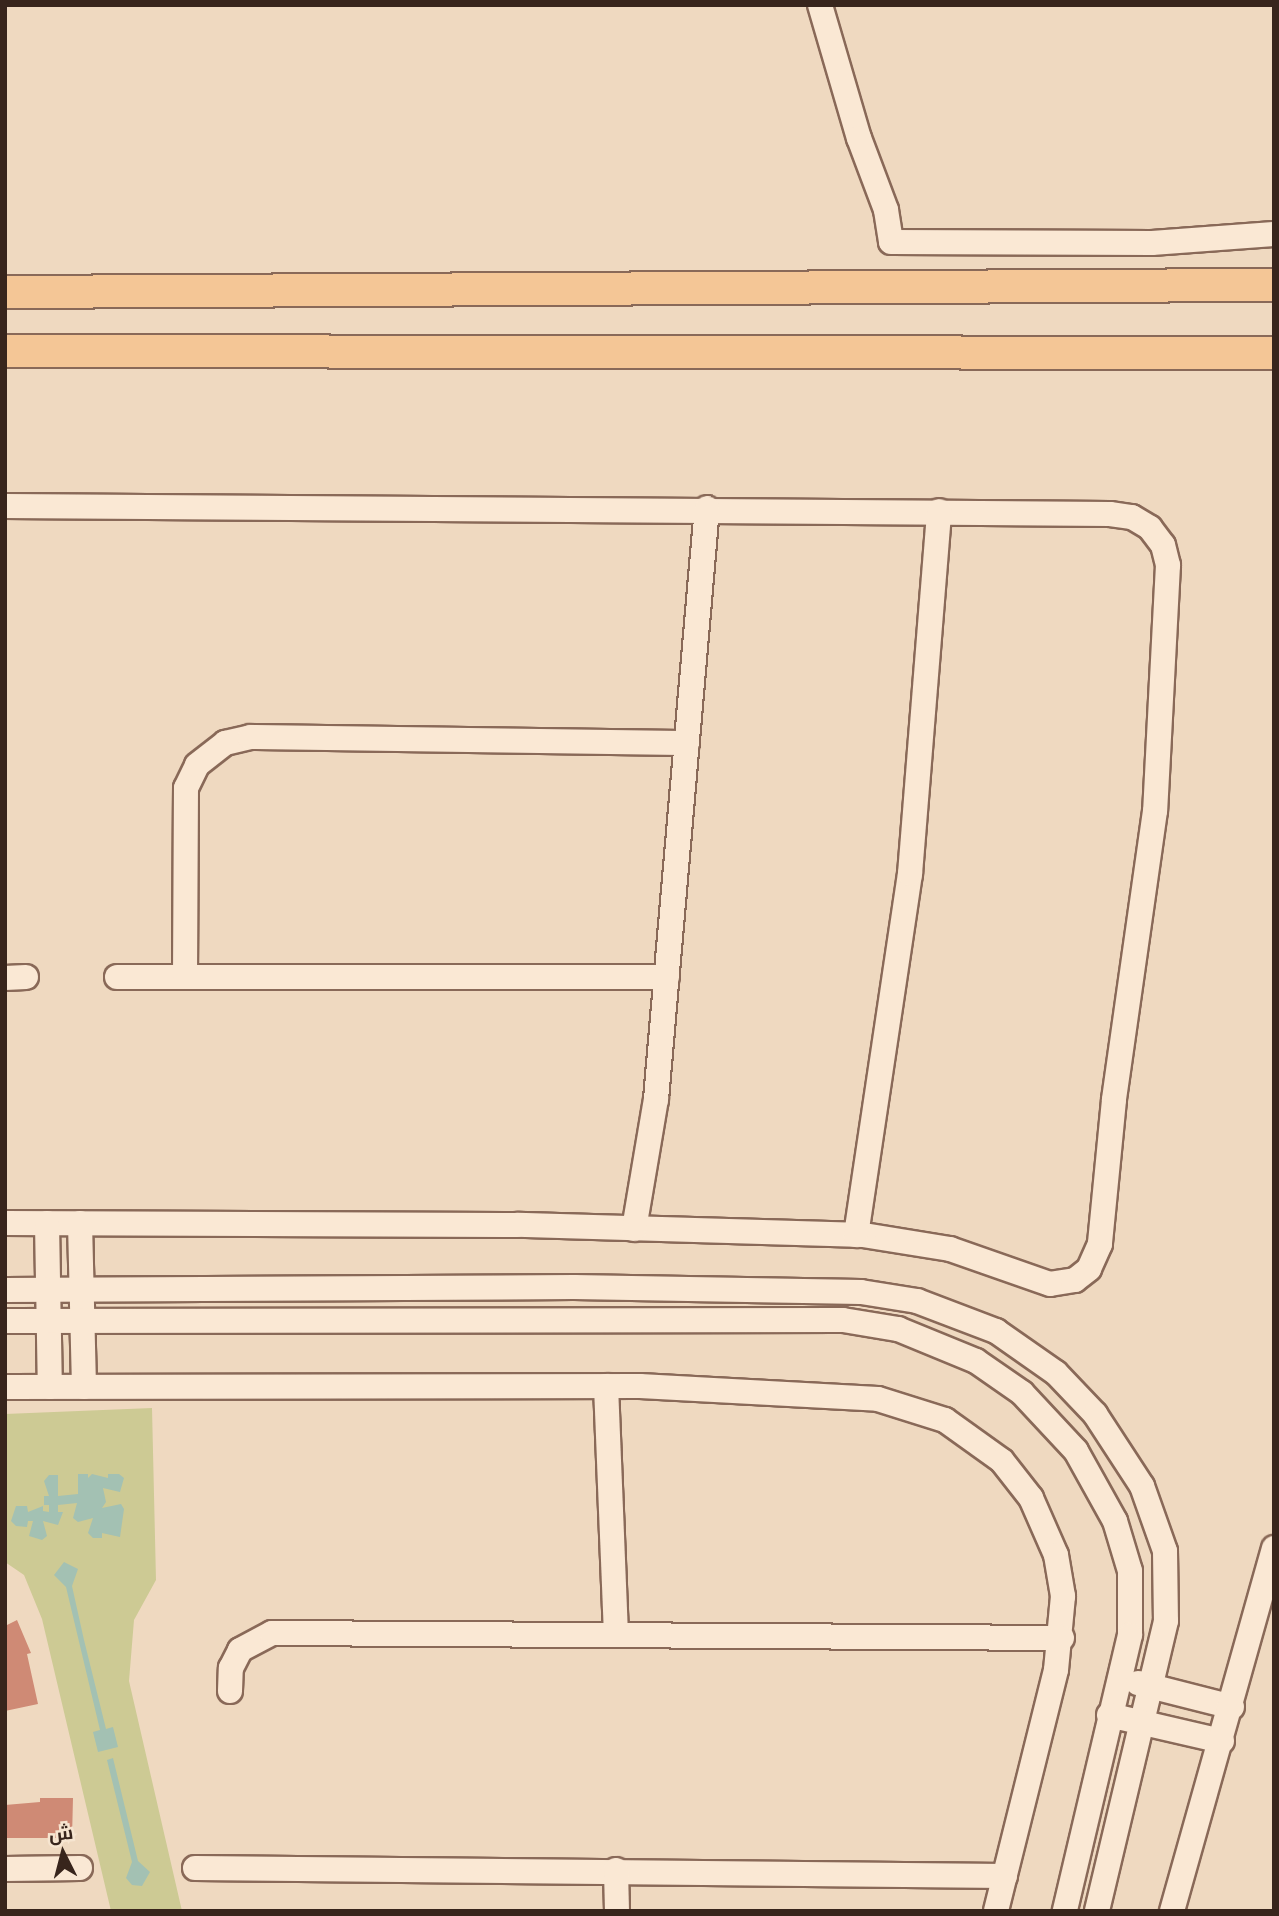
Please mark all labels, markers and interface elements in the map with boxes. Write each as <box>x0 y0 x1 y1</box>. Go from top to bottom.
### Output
text: ش <box>47 1817 74 1847</box>
north arrow <box>28 1818 98 1888</box>

